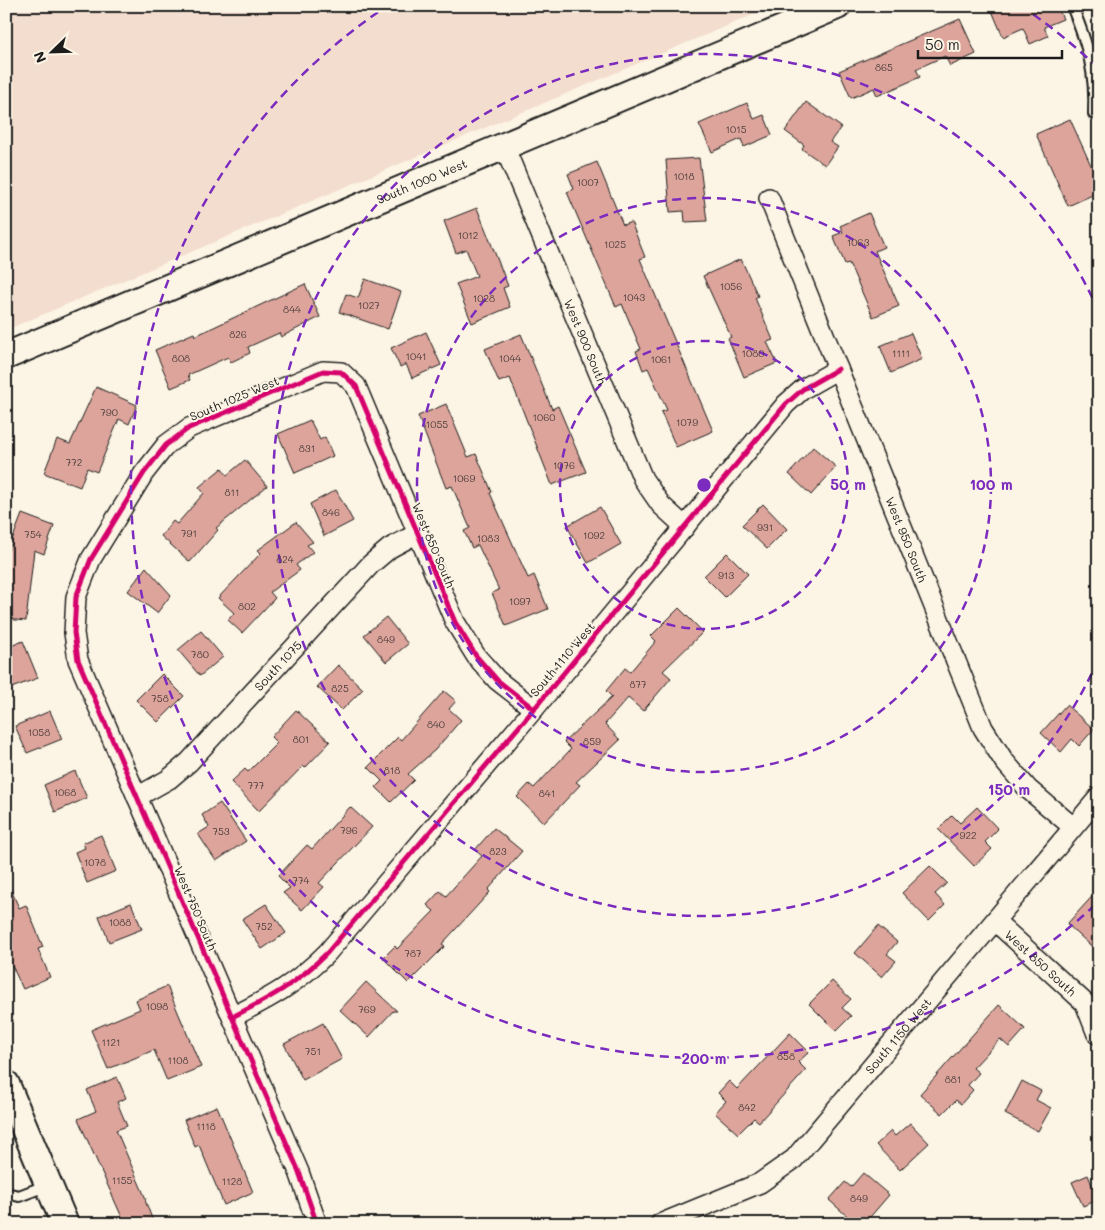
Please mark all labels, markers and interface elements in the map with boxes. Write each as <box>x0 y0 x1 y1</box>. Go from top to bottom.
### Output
north arrow <box>28 28 78 78</box>
scale bar <box>918 28 1061 60</box>
text: 50 m <box>925 34 960 54</box>
text: N <box>29 49 50 66</box>
house number: 865 <box>875 60 893 74</box>
house number: 1015 <box>726 122 747 136</box>
street label: South 1000 West <box>374 155 469 207</box>
house number: 1018 <box>673 169 695 183</box>
house number: 1007 <box>577 175 600 189</box>
house number: 1012 <box>458 228 478 242</box>
house number: 1063 <box>847 235 869 249</box>
house number: 1025 <box>604 237 626 251</box>
house number: 1056 <box>720 279 742 293</box>
house number: 1043 <box>623 290 645 304</box>
house number: 1028 <box>473 291 495 305</box>
street label: West 900 South <box>561 296 611 387</box>
house number: 1027 <box>358 298 380 312</box>
house number: 844 <box>283 302 301 316</box>
house number: 826 <box>229 327 247 341</box>
house number: 1080 <box>742 346 764 360</box>
house number: 1111 <box>892 346 910 360</box>
house number: 1041 <box>406 349 426 363</box>
house number: 808 <box>172 351 190 365</box>
house number: 1044 <box>499 351 521 365</box>
house number: 1061 <box>650 352 672 366</box>
street label: South 1025 West <box>187 372 281 424</box>
house number: 790 <box>100 405 118 419</box>
house number: 1060 <box>533 410 555 424</box>
house number: 1079 <box>676 415 698 429</box>
house number: 1055 <box>426 417 448 431</box>
house number: 831 <box>299 441 315 455</box>
house number: 772 <box>66 455 82 469</box>
house number: 1076 <box>553 458 575 472</box>
house number: 1069 <box>453 471 475 485</box>
text: 50 m <box>830 474 866 494</box>
text: 100 m <box>969 474 1013 494</box>
centre of rings <box>695 476 713 494</box>
house number: 811 <box>225 485 240 499</box>
street label: West 950 South <box>882 494 931 585</box>
street label: West 850 South <box>409 500 459 590</box>
house number: 846 <box>322 505 340 519</box>
house number: 931 <box>757 520 773 534</box>
house number: 791 <box>181 526 197 540</box>
house number: 754 <box>24 527 42 541</box>
house number: 1092 <box>583 528 605 542</box>
house number: 1083 <box>477 531 499 545</box>
house number: 824 <box>276 552 294 566</box>
house number: 913 <box>718 568 734 582</box>
house number: 1097 <box>509 594 531 608</box>
house number: 802 <box>238 599 256 613</box>
street label: South 1110 West <box>526 618 598 700</box>
house number: 849 <box>377 632 395 646</box>
street label: South 1075 <box>251 637 305 694</box>
house number: 780 <box>191 647 209 661</box>
house number: 877 <box>629 677 647 691</box>
house number: 825 <box>331 681 349 695</box>
house number: 758 <box>151 691 169 705</box>
house number: 840 <box>427 717 445 731</box>
house number: 1058 <box>28 725 50 739</box>
house number: 801 <box>293 732 309 746</box>
house number: 859 <box>583 734 601 748</box>
house number: 818 <box>384 763 400 777</box>
house number: 777 <box>248 778 265 792</box>
text: 150 m <box>988 779 1030 799</box>
house number: 1068 <box>54 785 76 799</box>
house number: 841 <box>539 786 555 800</box>
house number: 796 <box>340 823 358 837</box>
house number: 753 <box>212 824 230 838</box>
house number: 922 <box>959 828 977 842</box>
house number: 823 <box>489 844 507 858</box>
house number: 1078 <box>84 855 106 869</box>
street label: West 750 South <box>171 863 221 953</box>
house number: 774 <box>293 873 310 887</box>
house number: 1088 <box>109 915 131 929</box>
house number: 752 <box>256 919 272 933</box>
street label: West 850 South <box>1002 926 1080 999</box>
house number: 787 <box>404 946 422 960</box>
street label: South 1150 West <box>861 994 934 1077</box>
house number: 1098 <box>146 999 168 1013</box>
house number: 769 <box>358 1002 376 1016</box>
house number: 1121 <box>102 1035 120 1049</box>
house number: 751 <box>305 1044 321 1058</box>
text: 200 m <box>682 1048 727 1068</box>
house number: 858 <box>777 1049 795 1063</box>
house number: 1108 <box>167 1053 189 1067</box>
house number: 881 <box>945 1072 961 1086</box>
house number: 842 <box>738 1100 756 1114</box>
house number: 1118 <box>196 1119 216 1133</box>
house number: 1155 <box>112 1173 132 1187</box>
house number: 1128 <box>222 1174 242 1188</box>
house number: 849 <box>850 1191 868 1205</box>

